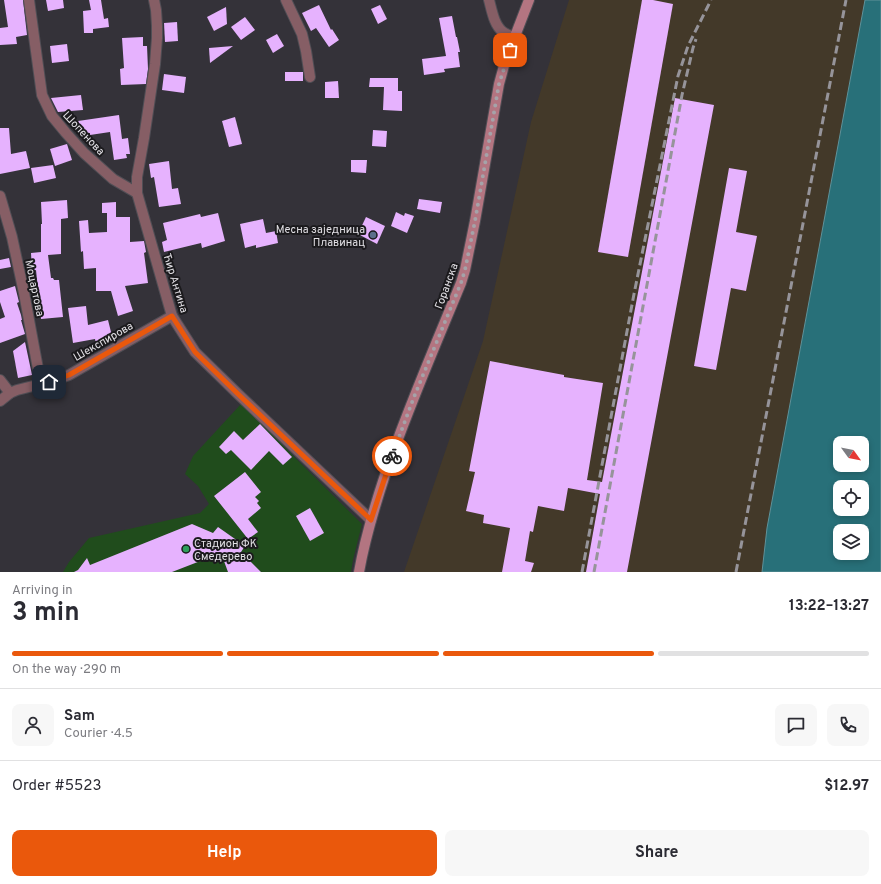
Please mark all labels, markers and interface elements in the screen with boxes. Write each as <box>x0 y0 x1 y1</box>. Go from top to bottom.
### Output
pin <box>493 33 527 67</box>
icon: bag <box>499 39 521 61</box>
street label: Шопенова <box>59 109 107 159</box>
place label: Месна заједница Плавинац <box>276 223 365 250</box>
marker: Месна заједница Плавинац <box>368 230 378 240</box>
street label: Ћир Антина <box>159 252 191 315</box>
street label: Моцартова <box>21 259 47 318</box>
street label: Горанска <box>432 261 462 311</box>
street label: Шекспирова <box>71 319 136 365</box>
pin <box>32 365 66 399</box>
icon: home <box>38 371 60 393</box>
courier <box>372 436 412 476</box>
north arrow <box>833 436 869 472</box>
map controls <box>833 436 869 560</box>
icon: bike <box>381 445 403 467</box>
button: locate <box>833 480 869 516</box>
button: layers <box>833 524 869 560</box>
place label: Стадион ФК Смедерево <box>194 537 257 564</box>
marker: Стадион ФК Смедерево <box>181 544 191 554</box>
text: Arriving in <box>12 583 73 599</box>
text: 3 min <box>12 597 80 630</box>
text: 13:22–13:27 <box>789 597 869 616</box>
text: On the way · 290 m <box>12 662 121 678</box>
button: person <box>12 704 54 746</box>
button: chat <box>775 704 817 746</box>
button: phone <box>827 704 869 746</box>
text: Sam <box>64 707 95 726</box>
text: Courier · 4.5 <box>64 726 133 742</box>
text: Order #5523 <box>12 777 102 796</box>
text: $12.97 <box>824 777 869 796</box>
button: Help <box>12 830 437 876</box>
button: Share <box>445 830 869 876</box>

